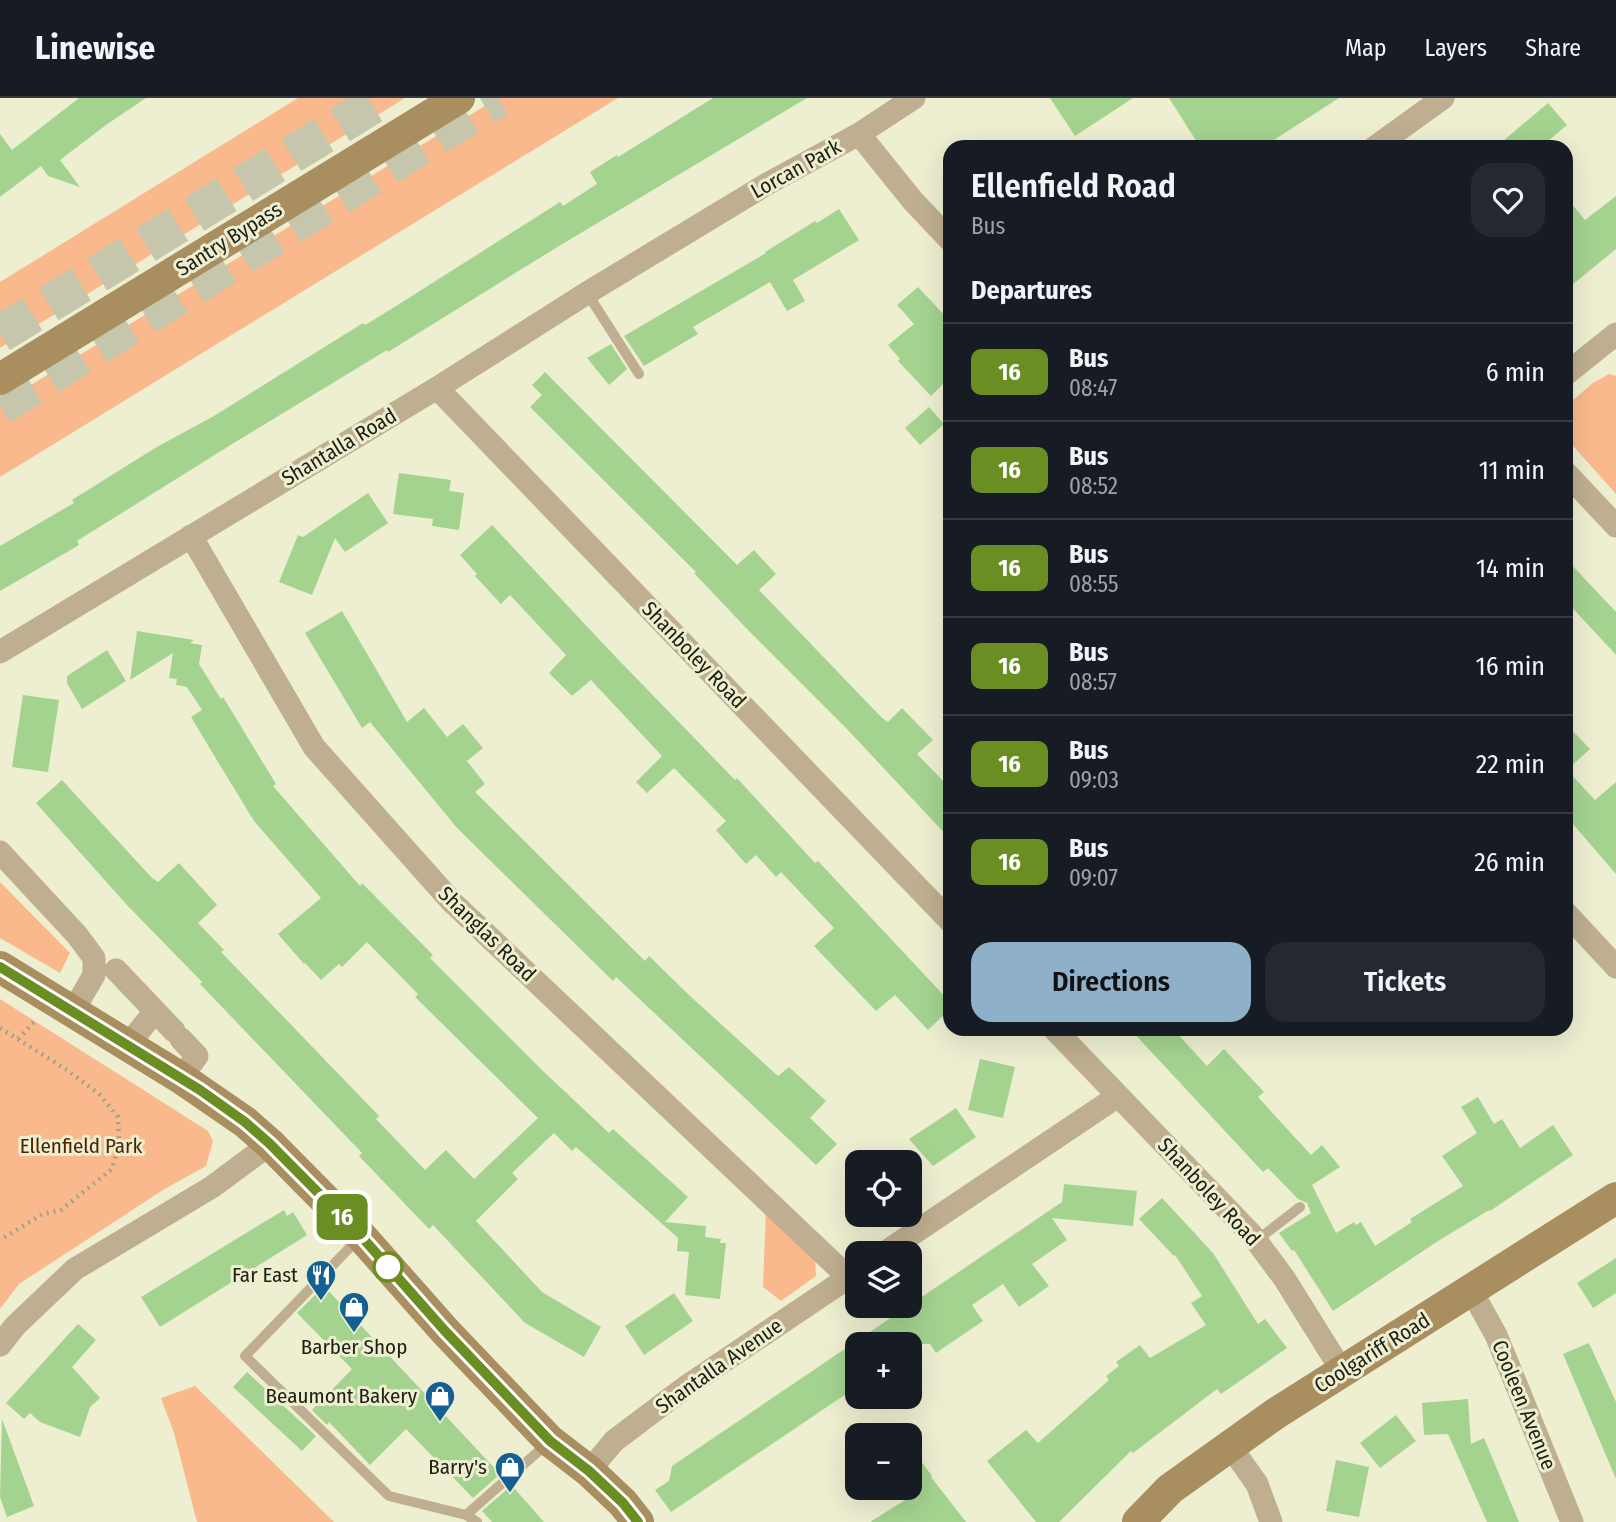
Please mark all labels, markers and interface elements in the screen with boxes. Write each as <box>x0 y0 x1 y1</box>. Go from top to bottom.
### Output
text: Linewise <box>35 28 155 68</box>
text: Map <box>1345 34 1387 62</box>
text: Layers <box>1425 34 1487 62</box>
text: Share <box>1525 34 1581 62</box>
street label: Lorcan Park <box>746 134 846 204</box>
button: heart <box>1471 163 1545 237</box>
text: Ellenfield Road <box>971 166 1176 206</box>
street label: Santry Bypass <box>171 196 287 282</box>
text: Bus <box>971 212 1005 240</box>
text: Departures <box>971 275 1092 306</box>
text: Bus <box>1069 343 1108 374</box>
text: 6 min <box>1486 357 1545 388</box>
text: 16 <box>998 358 1021 386</box>
text: 08:47 <box>1069 374 1117 402</box>
street label: Shantalla Road <box>277 403 401 491</box>
text: Bus <box>1069 441 1108 472</box>
text: 11 min <box>1479 455 1545 486</box>
text: 16 <box>998 456 1021 484</box>
text: 08:52 <box>1069 472 1118 500</box>
text: Bus <box>1069 539 1108 570</box>
text: 14 min <box>1476 553 1545 584</box>
text: 16 <box>998 554 1021 582</box>
text: 08:55 <box>1069 570 1118 598</box>
street label: Shanboley Road <box>637 596 751 714</box>
text: Bus <box>1069 637 1108 668</box>
text: 16 min <box>1476 651 1545 682</box>
text: 16 <box>998 652 1021 680</box>
text: 08:57 <box>1069 668 1117 696</box>
text: Bus <box>1069 735 1108 766</box>
text: 22 min <box>1476 749 1545 780</box>
text: 16 <box>998 750 1021 778</box>
text: 09:03 <box>1069 766 1119 794</box>
text: Bus <box>1069 833 1108 864</box>
text: 26 min <box>1474 847 1545 878</box>
text: 16 <box>998 848 1021 876</box>
text: 09:07 <box>1069 864 1118 892</box>
street label: Shanglas Road <box>433 881 541 987</box>
button: Directions <box>971 942 1251 1022</box>
button: Tickets <box>1265 942 1545 1022</box>
street label: Shanboley Road <box>1152 1132 1266 1252</box>
park label: Ellenfield Park <box>20 1133 142 1159</box>
map controls <box>845 1150 922 1500</box>
button: locate <box>845 1150 922 1227</box>
line badge: 16 <box>310 1194 374 1240</box>
text: 16 <box>331 1203 353 1231</box>
button: layers <box>845 1241 922 1318</box>
unlabelled marker <box>373 1252 403 1282</box>
restaurant icon: Far East <box>304 1258 338 1302</box>
place label: Far East <box>232 1262 298 1288</box>
shop icon: Barber Shop <box>337 1290 371 1334</box>
street label: Coolgariff Road <box>1309 1307 1435 1399</box>
street label: Shantalla Avenue <box>651 1313 787 1419</box>
button: + <box>845 1332 922 1409</box>
place label: Barber Shop <box>301 1334 407 1360</box>
street label: Cooleen Avenue <box>1486 1336 1562 1474</box>
shop icon: Beaumont Bakery <box>423 1379 457 1423</box>
place label: Beaumont Bakery <box>266 1383 418 1409</box>
button: − <box>845 1423 922 1500</box>
shop icon: Barry's <box>493 1450 527 1494</box>
place label: Barry's <box>428 1454 487 1480</box>

